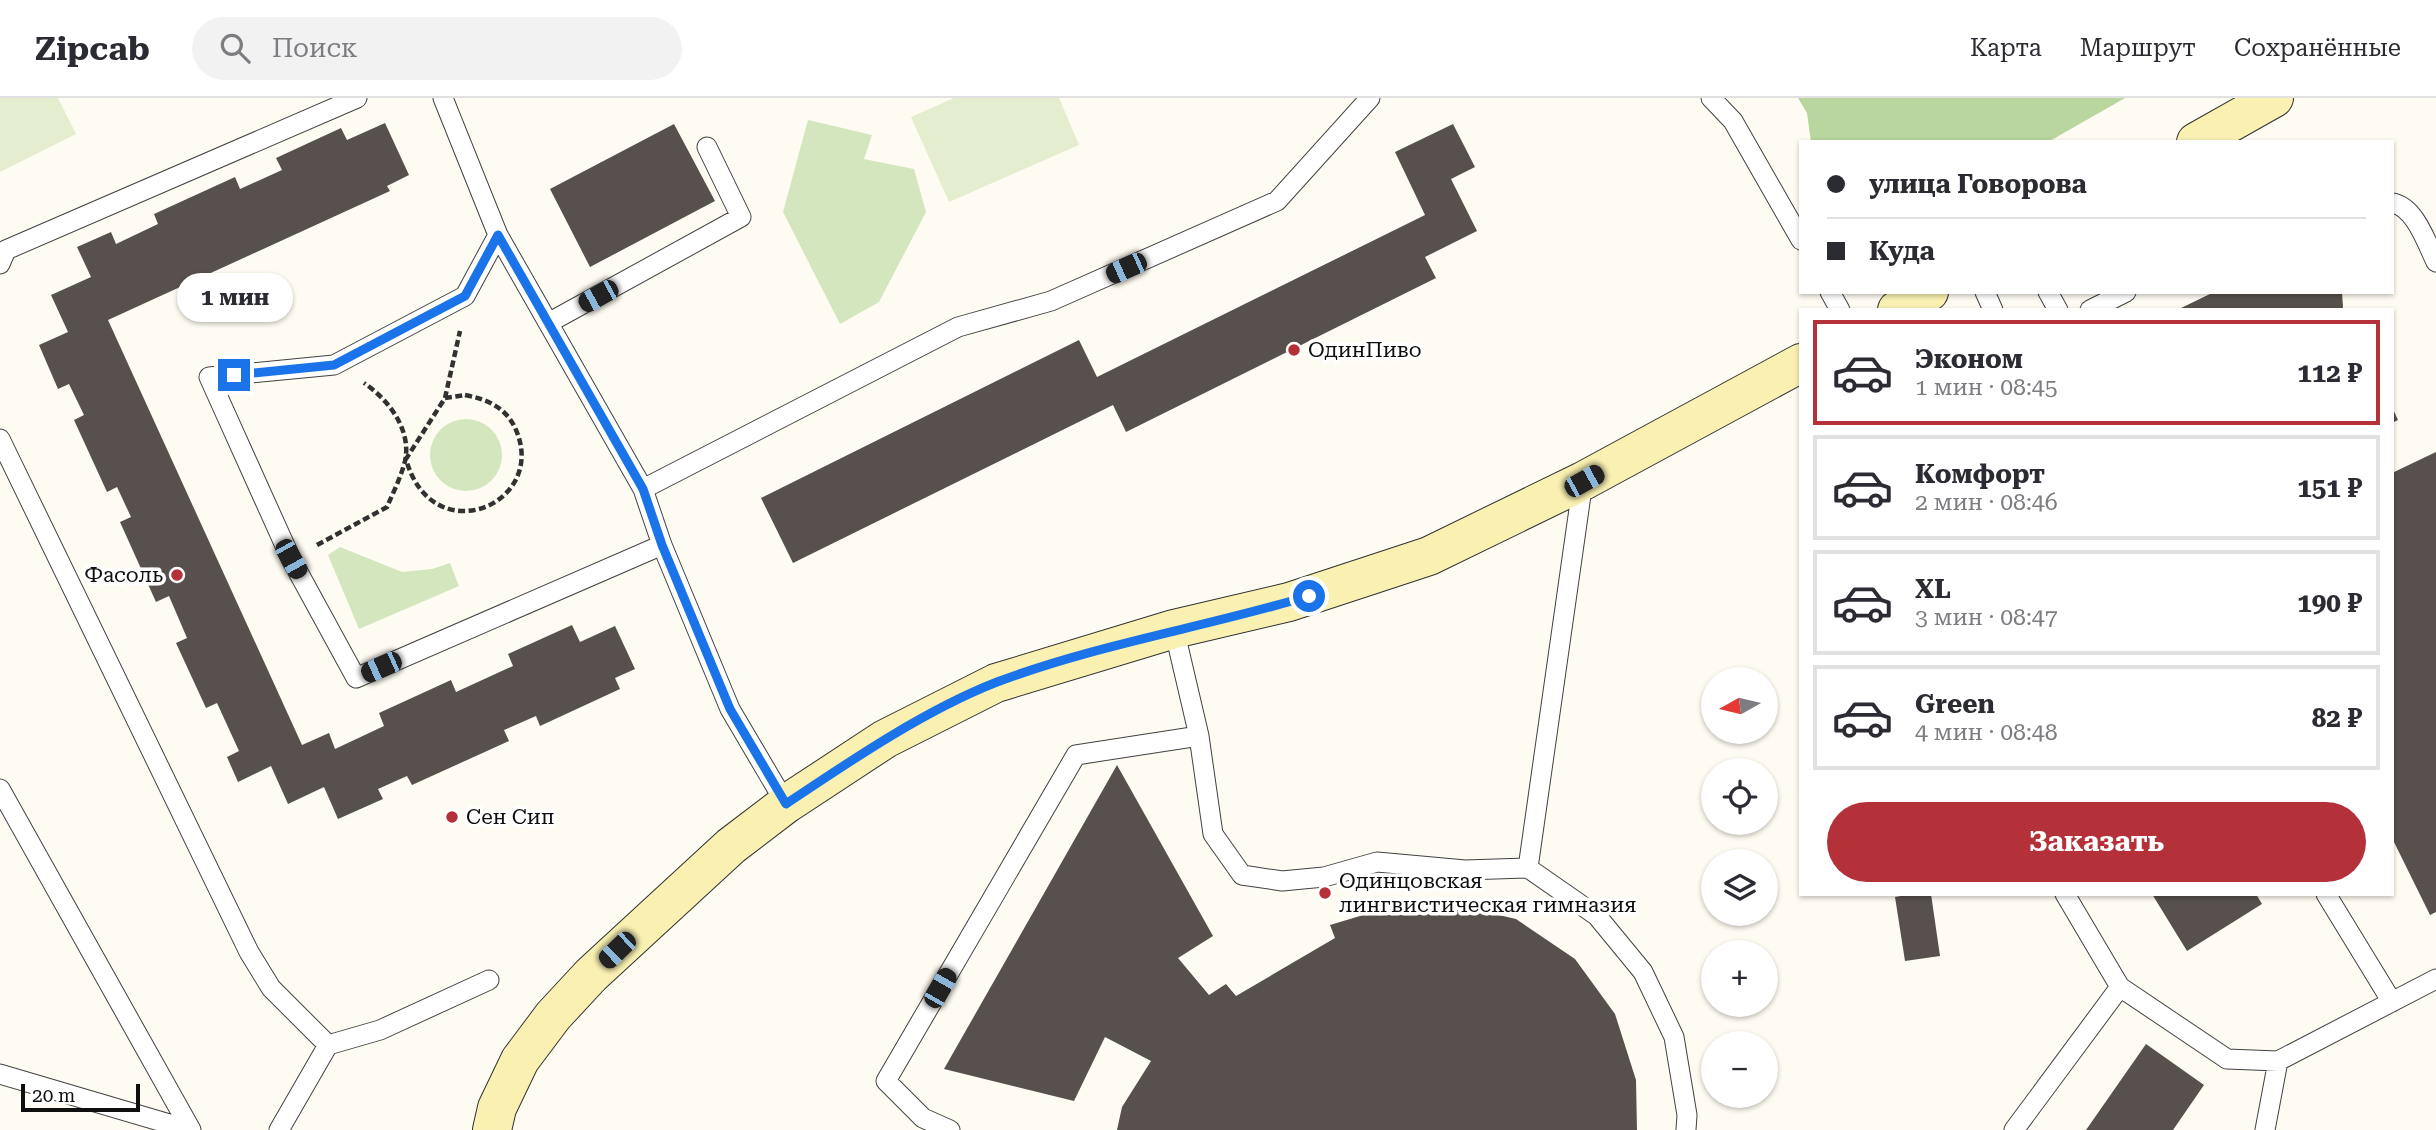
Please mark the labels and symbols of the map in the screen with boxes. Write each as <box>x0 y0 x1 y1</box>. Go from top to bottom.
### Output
car <box>1103 250 1150 286</box>
callout: 1 мин <box>176 274 292 322</box>
car <box>575 277 622 315</box>
place label: ОдинПиво <box>1308 338 1422 362</box>
marker: ОдинПиво <box>1286 342 1302 358</box>
route end <box>218 359 250 391</box>
car <box>1561 462 1608 500</box>
car <box>272 536 311 582</box>
place label: Фасоль <box>85 563 163 587</box>
marker: Фасоль <box>169 567 185 583</box>
route start <box>1293 580 1325 612</box>
car <box>358 649 405 685</box>
north arrow <box>1701 667 1778 744</box>
place label: Сен Сип <box>466 805 554 829</box>
marker: Сен Сип <box>444 809 460 825</box>
place label: Одинцовская лингвистическая гимназия <box>1339 869 1636 917</box>
marker: Одинцовская лингвистическая гимназия <box>1317 885 1333 901</box>
car <box>595 928 640 972</box>
car <box>921 965 960 1011</box>
scale bar <box>21 1081 140 1113</box>

